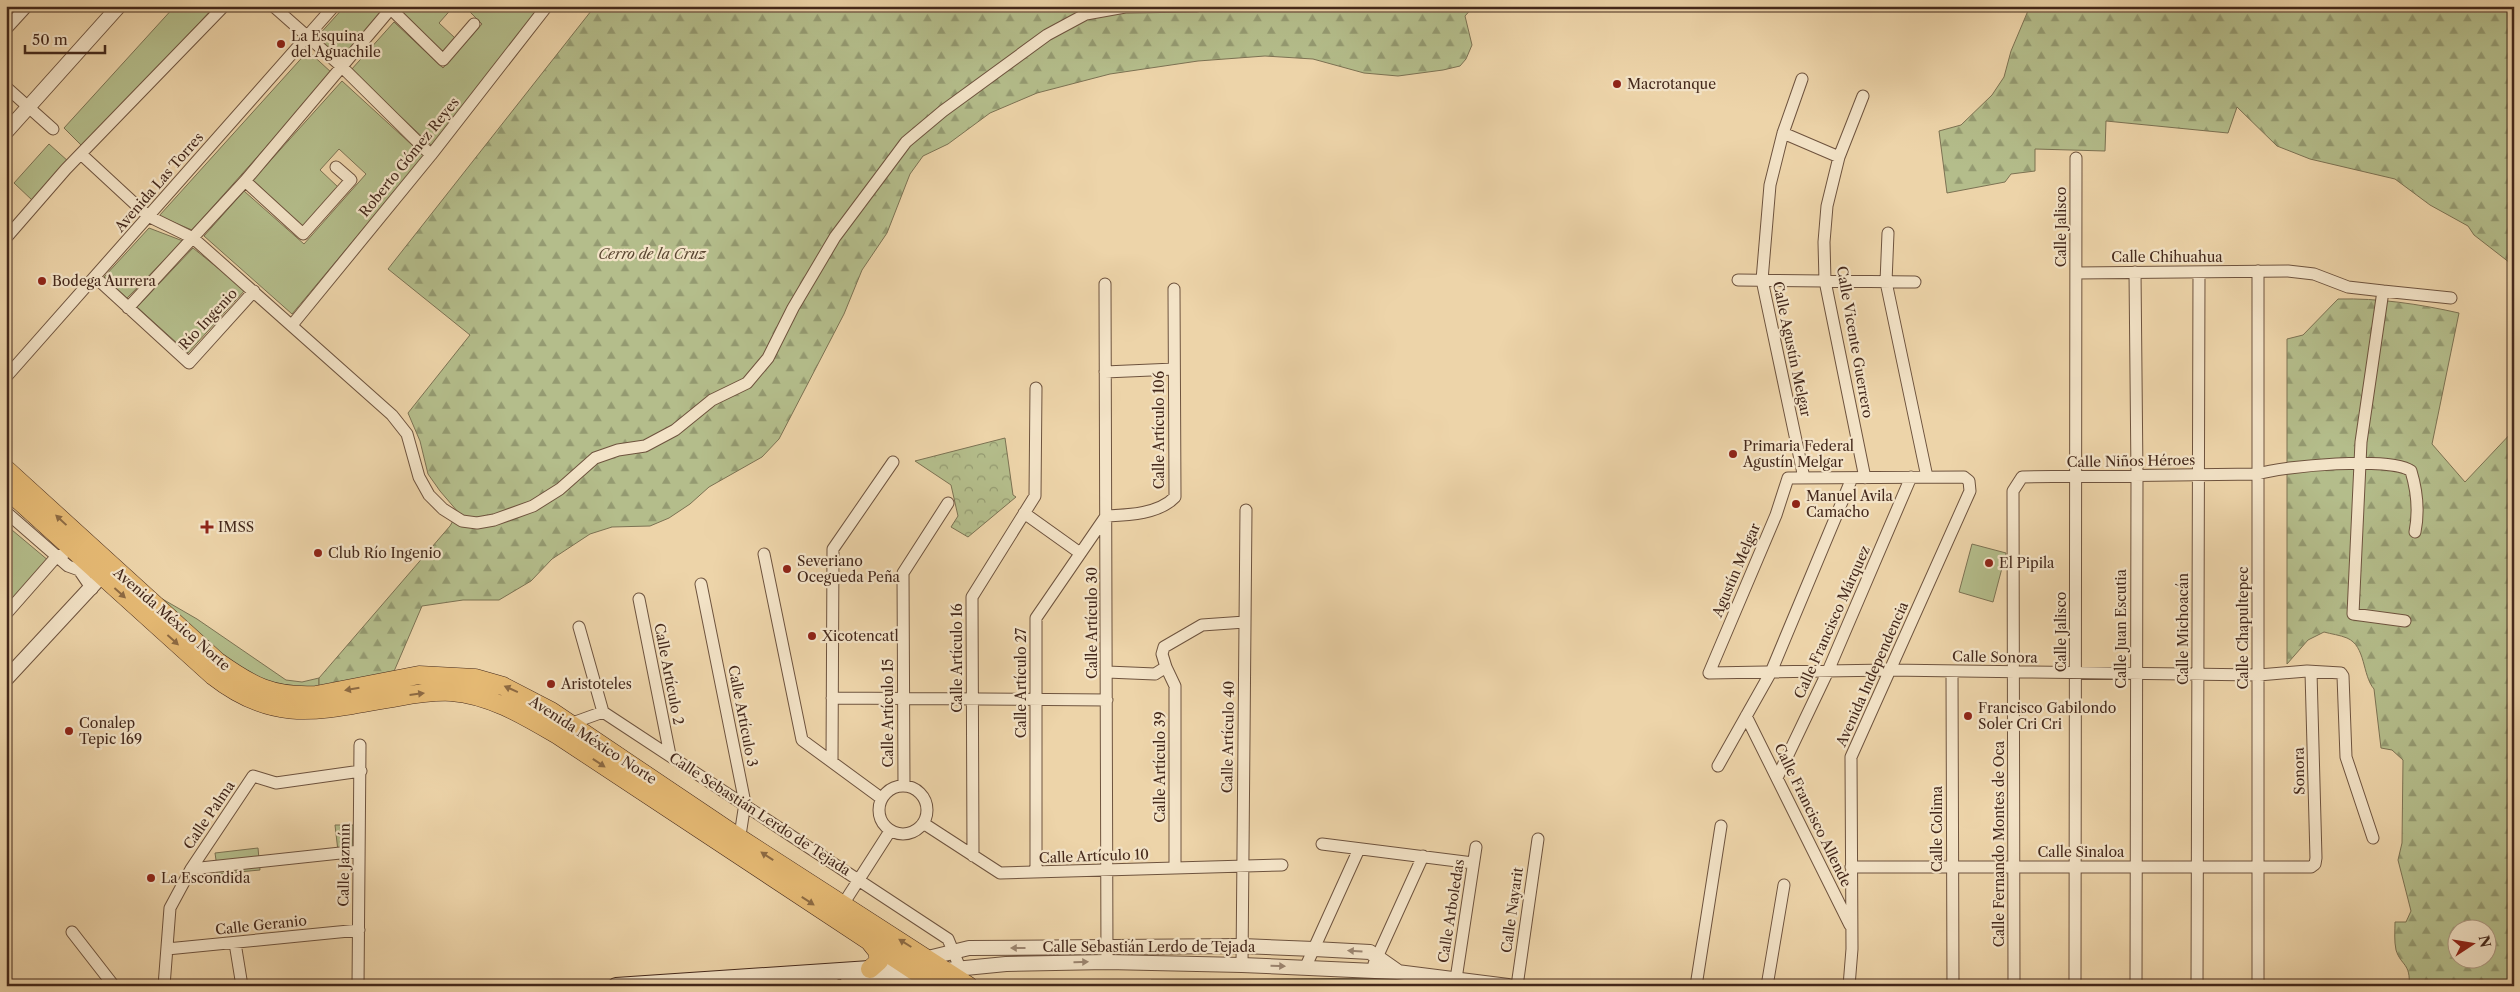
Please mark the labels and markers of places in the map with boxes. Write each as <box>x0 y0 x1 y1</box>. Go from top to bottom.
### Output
place label: La Esquina del Aguachile <box>291 27 381 61</box>
marker: La Esquina del Aguachile <box>275 38 287 50</box>
place label: Macrotanque <box>1627 75 1716 93</box>
marker: Macrotanque <box>1611 78 1623 90</box>
place label: Bodega Aurrera <box>52 272 157 290</box>
marker: Bodega Aurrera <box>36 275 48 287</box>
place label: Primaria Federal Agustín Melgar <box>1742 437 1854 471</box>
marker: Primaria Federal Agustín Melgar <box>1727 448 1739 460</box>
place label: Manuel Avila Camacho <box>1806 487 1893 521</box>
marker: Manuel Avila Camacho <box>1790 498 1802 510</box>
place label: IMSS <box>218 518 254 536</box>
marker: IMSS <box>200 520 214 534</box>
place label: Club Río Ingenio <box>328 544 441 562</box>
marker: Club Río Ingenio <box>312 547 324 559</box>
place label: Severiano Ocegueda Peña <box>797 552 900 586</box>
place label: El Pipila <box>1999 554 2055 572</box>
marker: El Pipila <box>1983 557 1995 569</box>
marker: Severiano Ocegueda Peña <box>781 563 793 575</box>
place label: Xicotencatl <box>821 627 899 645</box>
marker: Xicotencatl <box>806 630 818 642</box>
place label: Aristoteles <box>560 675 632 693</box>
marker: Aristoteles <box>545 678 557 690</box>
place label: Francisco Gabilondo Soler Cri Cri <box>1978 699 2116 733</box>
marker: Francisco Gabilondo Soler Cri Cri <box>1962 710 1974 722</box>
place label: Conalep Tepic 169 <box>79 714 142 748</box>
marker: Conalep Tepic 169 <box>63 725 75 737</box>
place label: La Escondida <box>161 869 251 887</box>
marker: La Escondida <box>145 872 157 884</box>

